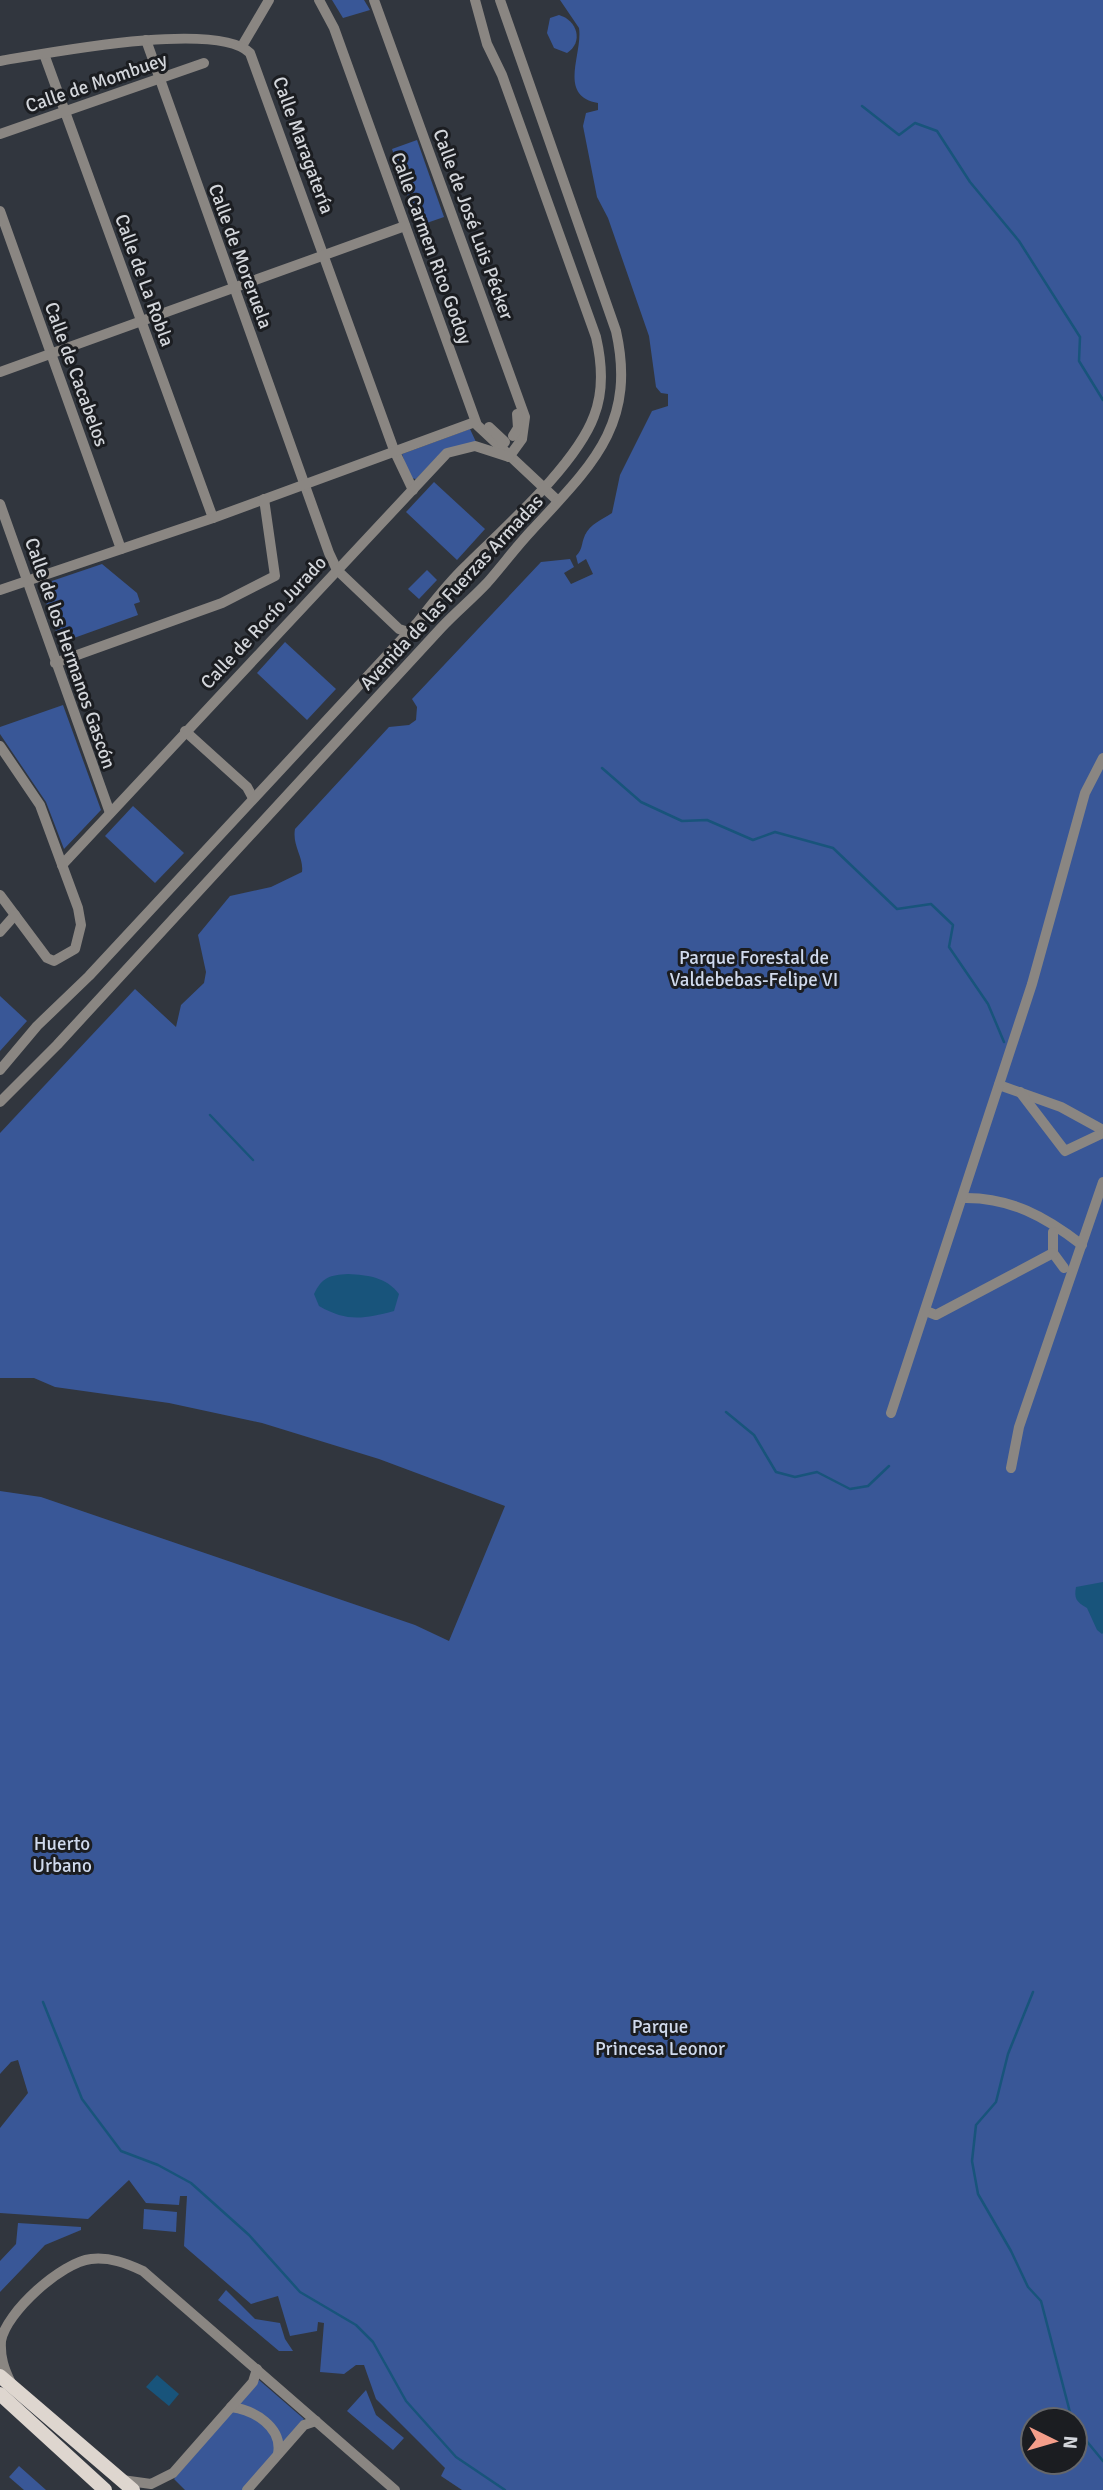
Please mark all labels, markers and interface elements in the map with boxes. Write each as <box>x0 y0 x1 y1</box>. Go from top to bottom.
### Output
street label: Calle de Mombuey <box>22 47 170 118</box>
street label: Calle Maragatería <box>267 73 339 217</box>
street label: Calle de José Luis Pécker <box>427 126 519 323</box>
street label: Calle Carmen Rico Godoy <box>385 149 477 348</box>
street label: Calle de Moreruela <box>203 181 277 332</box>
street label: Calle de La Robla <box>109 211 179 350</box>
street label: Calle de Cacabelos <box>39 299 113 450</box>
street label: Avenida de las Fuerzas Armadas <box>355 490 549 695</box>
street label: Calle de los Hermanos Gascón <box>19 535 121 772</box>
street label: Calle de Rocío Jurado <box>196 551 332 694</box>
park label: Parque Forestal de Valdebebas-Felipe VI <box>670 946 838 992</box>
park label: Huerto Urbano <box>32 1832 92 1878</box>
park label: Parque Princesa Leonor <box>595 2015 725 2061</box>
north arrow <box>1019 2406 1089 2476</box>
text: N <box>1057 2435 1082 2450</box>

